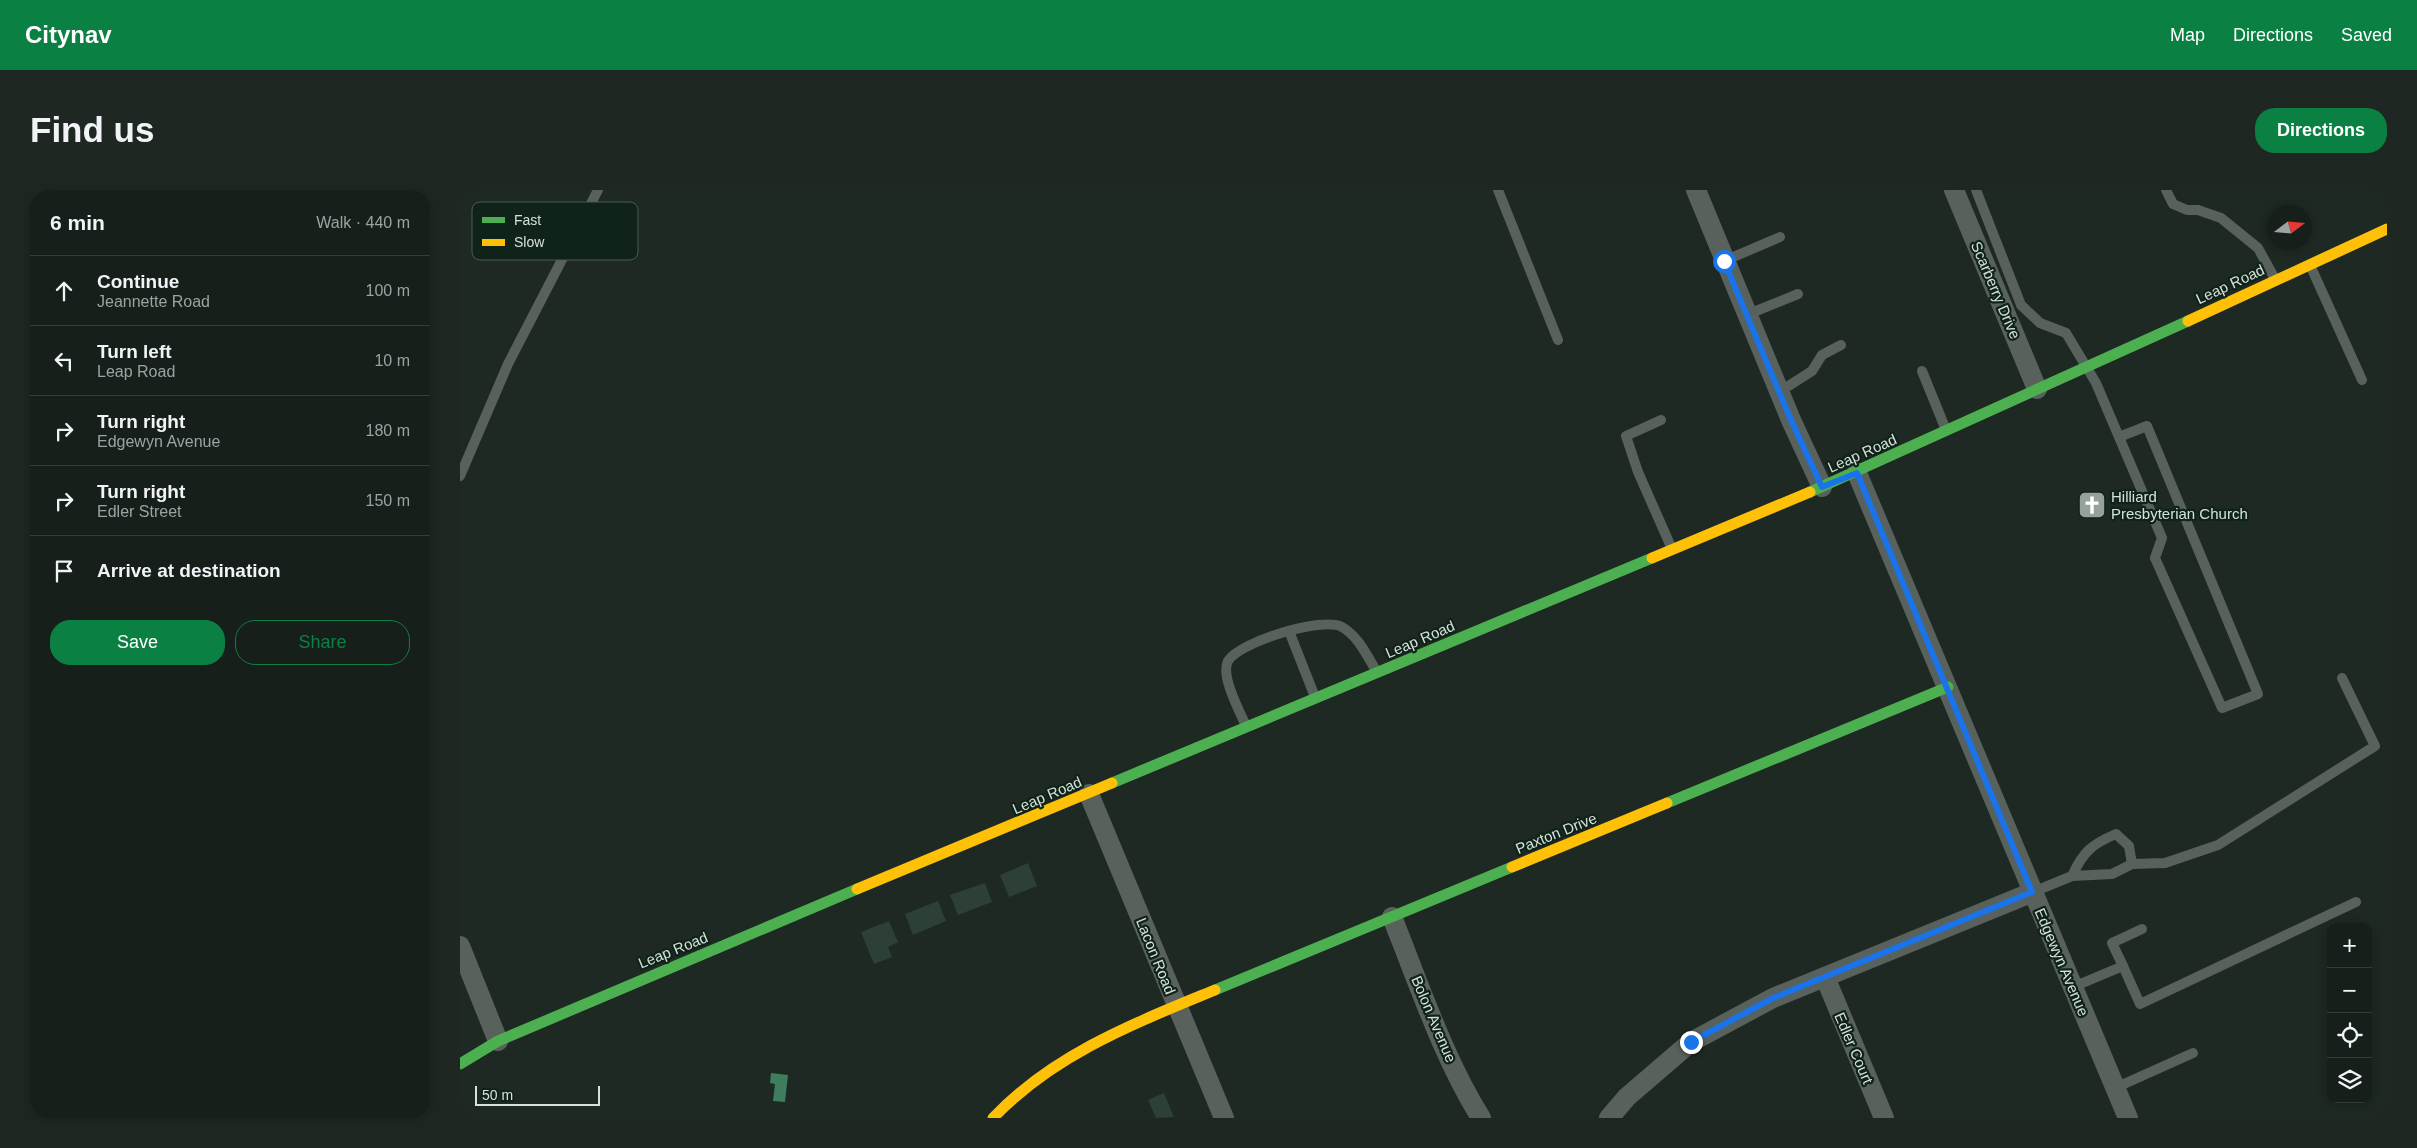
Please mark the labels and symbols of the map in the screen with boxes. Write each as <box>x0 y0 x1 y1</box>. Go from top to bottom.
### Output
legend <box>472 202 638 260</box>
north arrow <box>2267 205 2312 250</box>
text: Fast <box>514 212 541 228</box>
text: Slow <box>514 234 545 250</box>
street label: Scarberry Drive <box>1968 239 2024 341</box>
route start <box>1713 250 1736 273</box>
street label: Leap Road <box>2193 261 2267 307</box>
street label: Leap Road <box>1825 430 1899 476</box>
place label: Hilliard Presbyterian Church <box>2111 488 2248 522</box>
church icon: Hilliard Presbyterian Church <box>2077 490 2107 520</box>
street label: Leap Road <box>1383 617 1457 661</box>
street label: Leap Road <box>1010 773 1084 817</box>
street label: Paxton Drive <box>1513 809 1599 857</box>
street label: Edgewyn Avenue <box>2032 905 2092 1019</box>
street label: Lacon Road <box>1133 915 1179 997</box>
street label: Leap Road <box>636 928 710 972</box>
street label: Bolon Avenue <box>1408 973 1460 1065</box>
street label: Edler Court <box>1831 1010 1877 1087</box>
route end <box>1680 1031 1703 1054</box>
scale bar <box>475 1083 600 1106</box>

